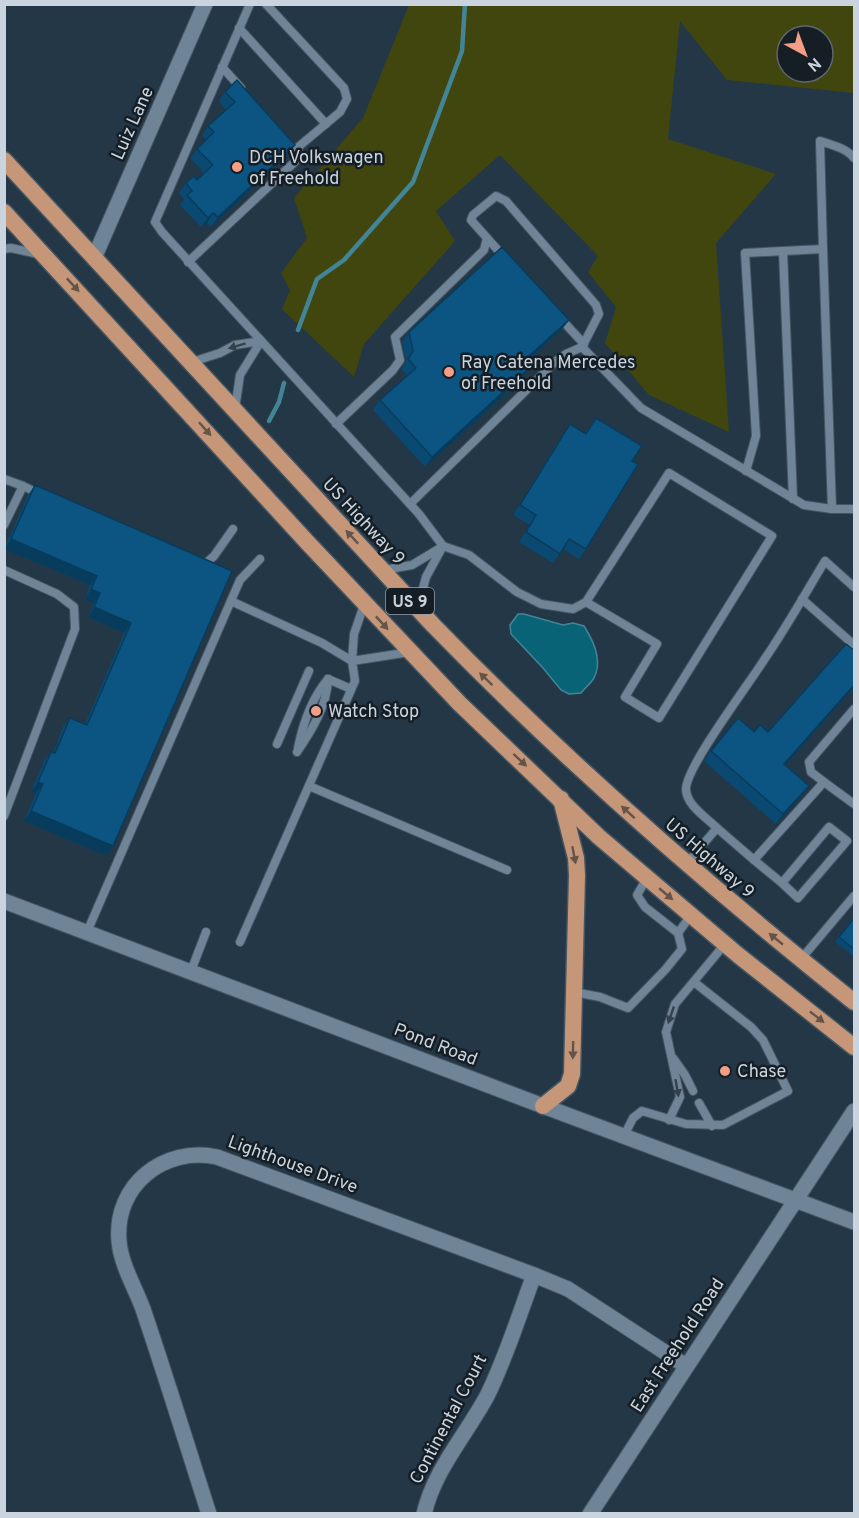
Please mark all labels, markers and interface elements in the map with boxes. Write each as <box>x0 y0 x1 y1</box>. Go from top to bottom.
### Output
north arrow <box>775 24 835 84</box>
text: N <box>803 52 824 75</box>
street label: Luiz Lane <box>107 83 160 164</box>
place label: DCH Volkswagen of Freehold <box>249 147 384 191</box>
marker: DCH Volkswagen of Freehold <box>230 160 244 174</box>
one-way arrow <box>66 278 80 293</box>
one-way arrow <box>228 342 246 351</box>
place label: Ray Catena Mercedes of Freehold <box>461 352 635 396</box>
marker: Ray Catena Mercedes of Freehold <box>442 365 456 379</box>
one-way arrow <box>198 421 211 436</box>
street label: US Highway 9 <box>317 473 409 571</box>
one-way arrow <box>346 530 359 545</box>
road number: US 9 <box>386 588 434 614</box>
one-way arrow <box>375 615 389 629</box>
one-way arrow <box>478 672 493 686</box>
place label: Watch Stop <box>328 701 419 724</box>
marker: Watch Stop <box>309 704 323 718</box>
one-way arrow <box>513 753 527 767</box>
one-way arrow <box>620 805 635 819</box>
street label: US Highway 9 <box>659 814 759 904</box>
one-way arrow <box>570 846 579 865</box>
one-way arrow <box>658 887 673 900</box>
one-way arrow <box>768 934 783 946</box>
one-way arrow <box>666 1006 676 1024</box>
one-way arrow <box>809 1011 825 1024</box>
street label: Pond Road <box>390 1019 481 1072</box>
one-way arrow <box>568 1040 578 1059</box>
place label: Chase <box>737 1061 786 1084</box>
marker: Chase <box>718 1064 732 1078</box>
one-way arrow <box>673 1079 682 1098</box>
street label: Lighthouse Drive <box>224 1131 361 1200</box>
street label: East Freehold Road <box>626 1274 730 1417</box>
street label: Continental Court <box>405 1351 493 1489</box>

